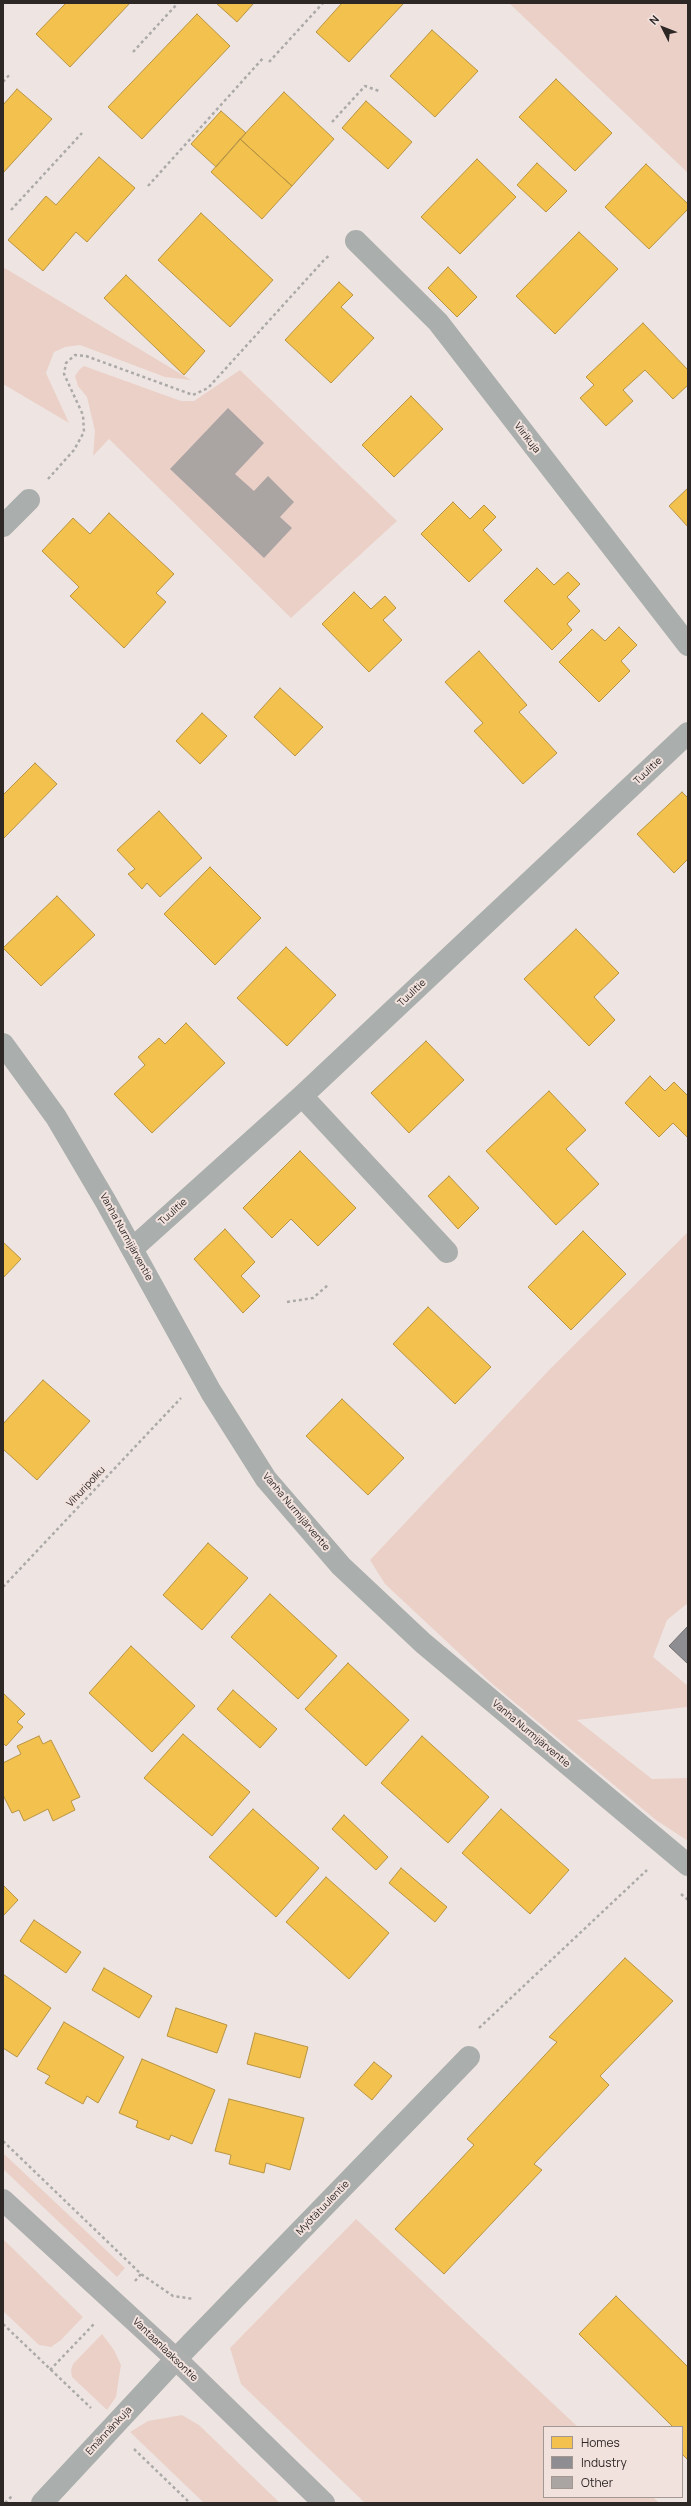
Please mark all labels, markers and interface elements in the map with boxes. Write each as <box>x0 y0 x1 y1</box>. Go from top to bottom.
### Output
north arrow <box>643 8 683 48</box>
text: N <box>645 12 662 28</box>
street label: Viirikuja <box>511 420 543 456</box>
street label: Tuulitie <box>631 755 665 787</box>
street label: Tuulitie <box>395 977 429 1009</box>
street label: Vanha Nurmijärventie <box>97 1191 155 1283</box>
street label: Tuulitie <box>156 1196 190 1228</box>
street label: Vihuripolku <box>64 1464 108 1510</box>
street label: Vanha Nurmijärventie <box>260 1471 332 1553</box>
street label: Vanha Nurmijärventie <box>490 1698 572 1770</box>
street label: Myötätuulentie <box>294 2178 352 2238</box>
street label: Vantaanlaaksontie <box>130 2316 200 2384</box>
street label: Emännänkuja <box>83 2404 135 2458</box>
legend <box>543 2426 683 2498</box>
text: Homes <box>581 2434 620 2451</box>
text: Industry <box>581 2454 627 2471</box>
text: Other <box>581 2474 613 2491</box>

